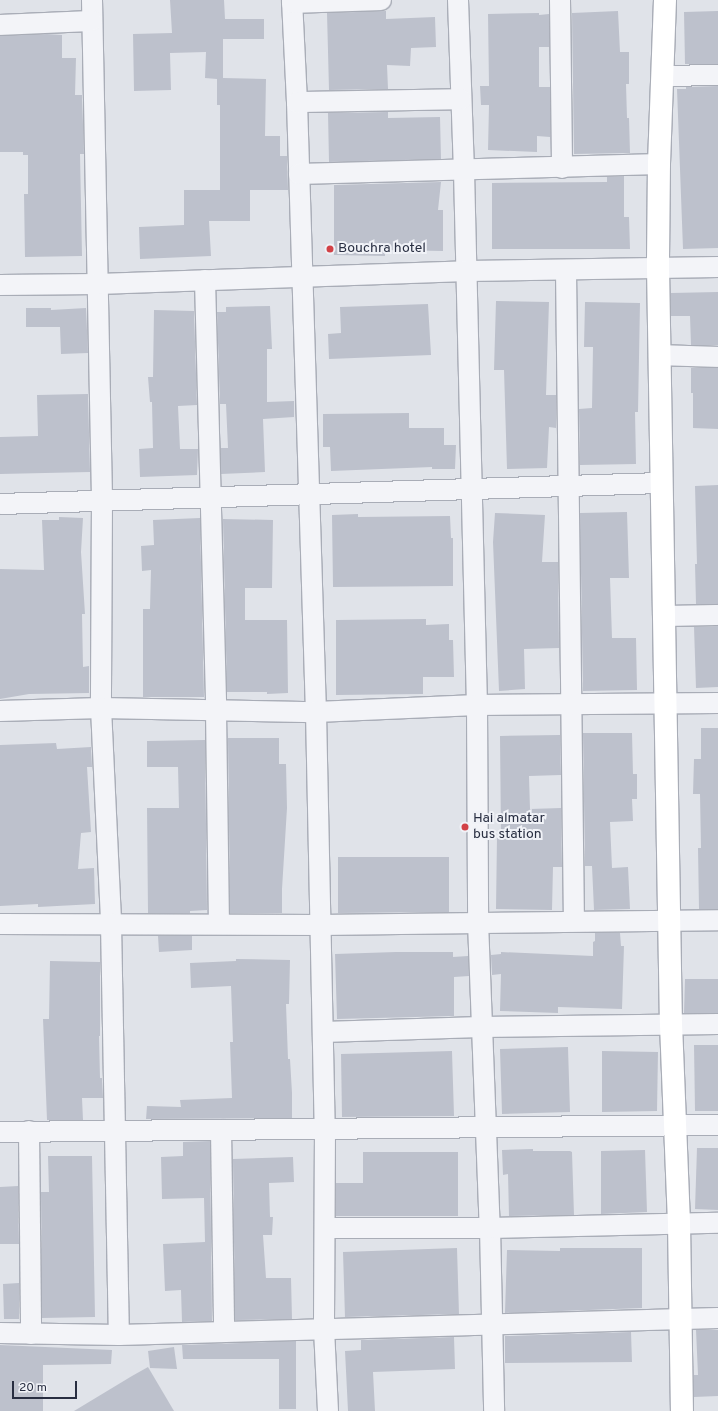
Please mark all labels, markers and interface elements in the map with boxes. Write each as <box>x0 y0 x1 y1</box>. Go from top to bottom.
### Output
place label: Bouchra hotel <box>338 241 426 257</box>
marker: Bouchra hotel <box>325 244 335 254</box>
place label: Hai almatar bus station <box>473 811 545 844</box>
marker: Hai almatar bus station <box>460 822 470 832</box>
scale bar <box>14 1373 79 1399</box>
text: 20 m <box>19 1380 47 1396</box>

